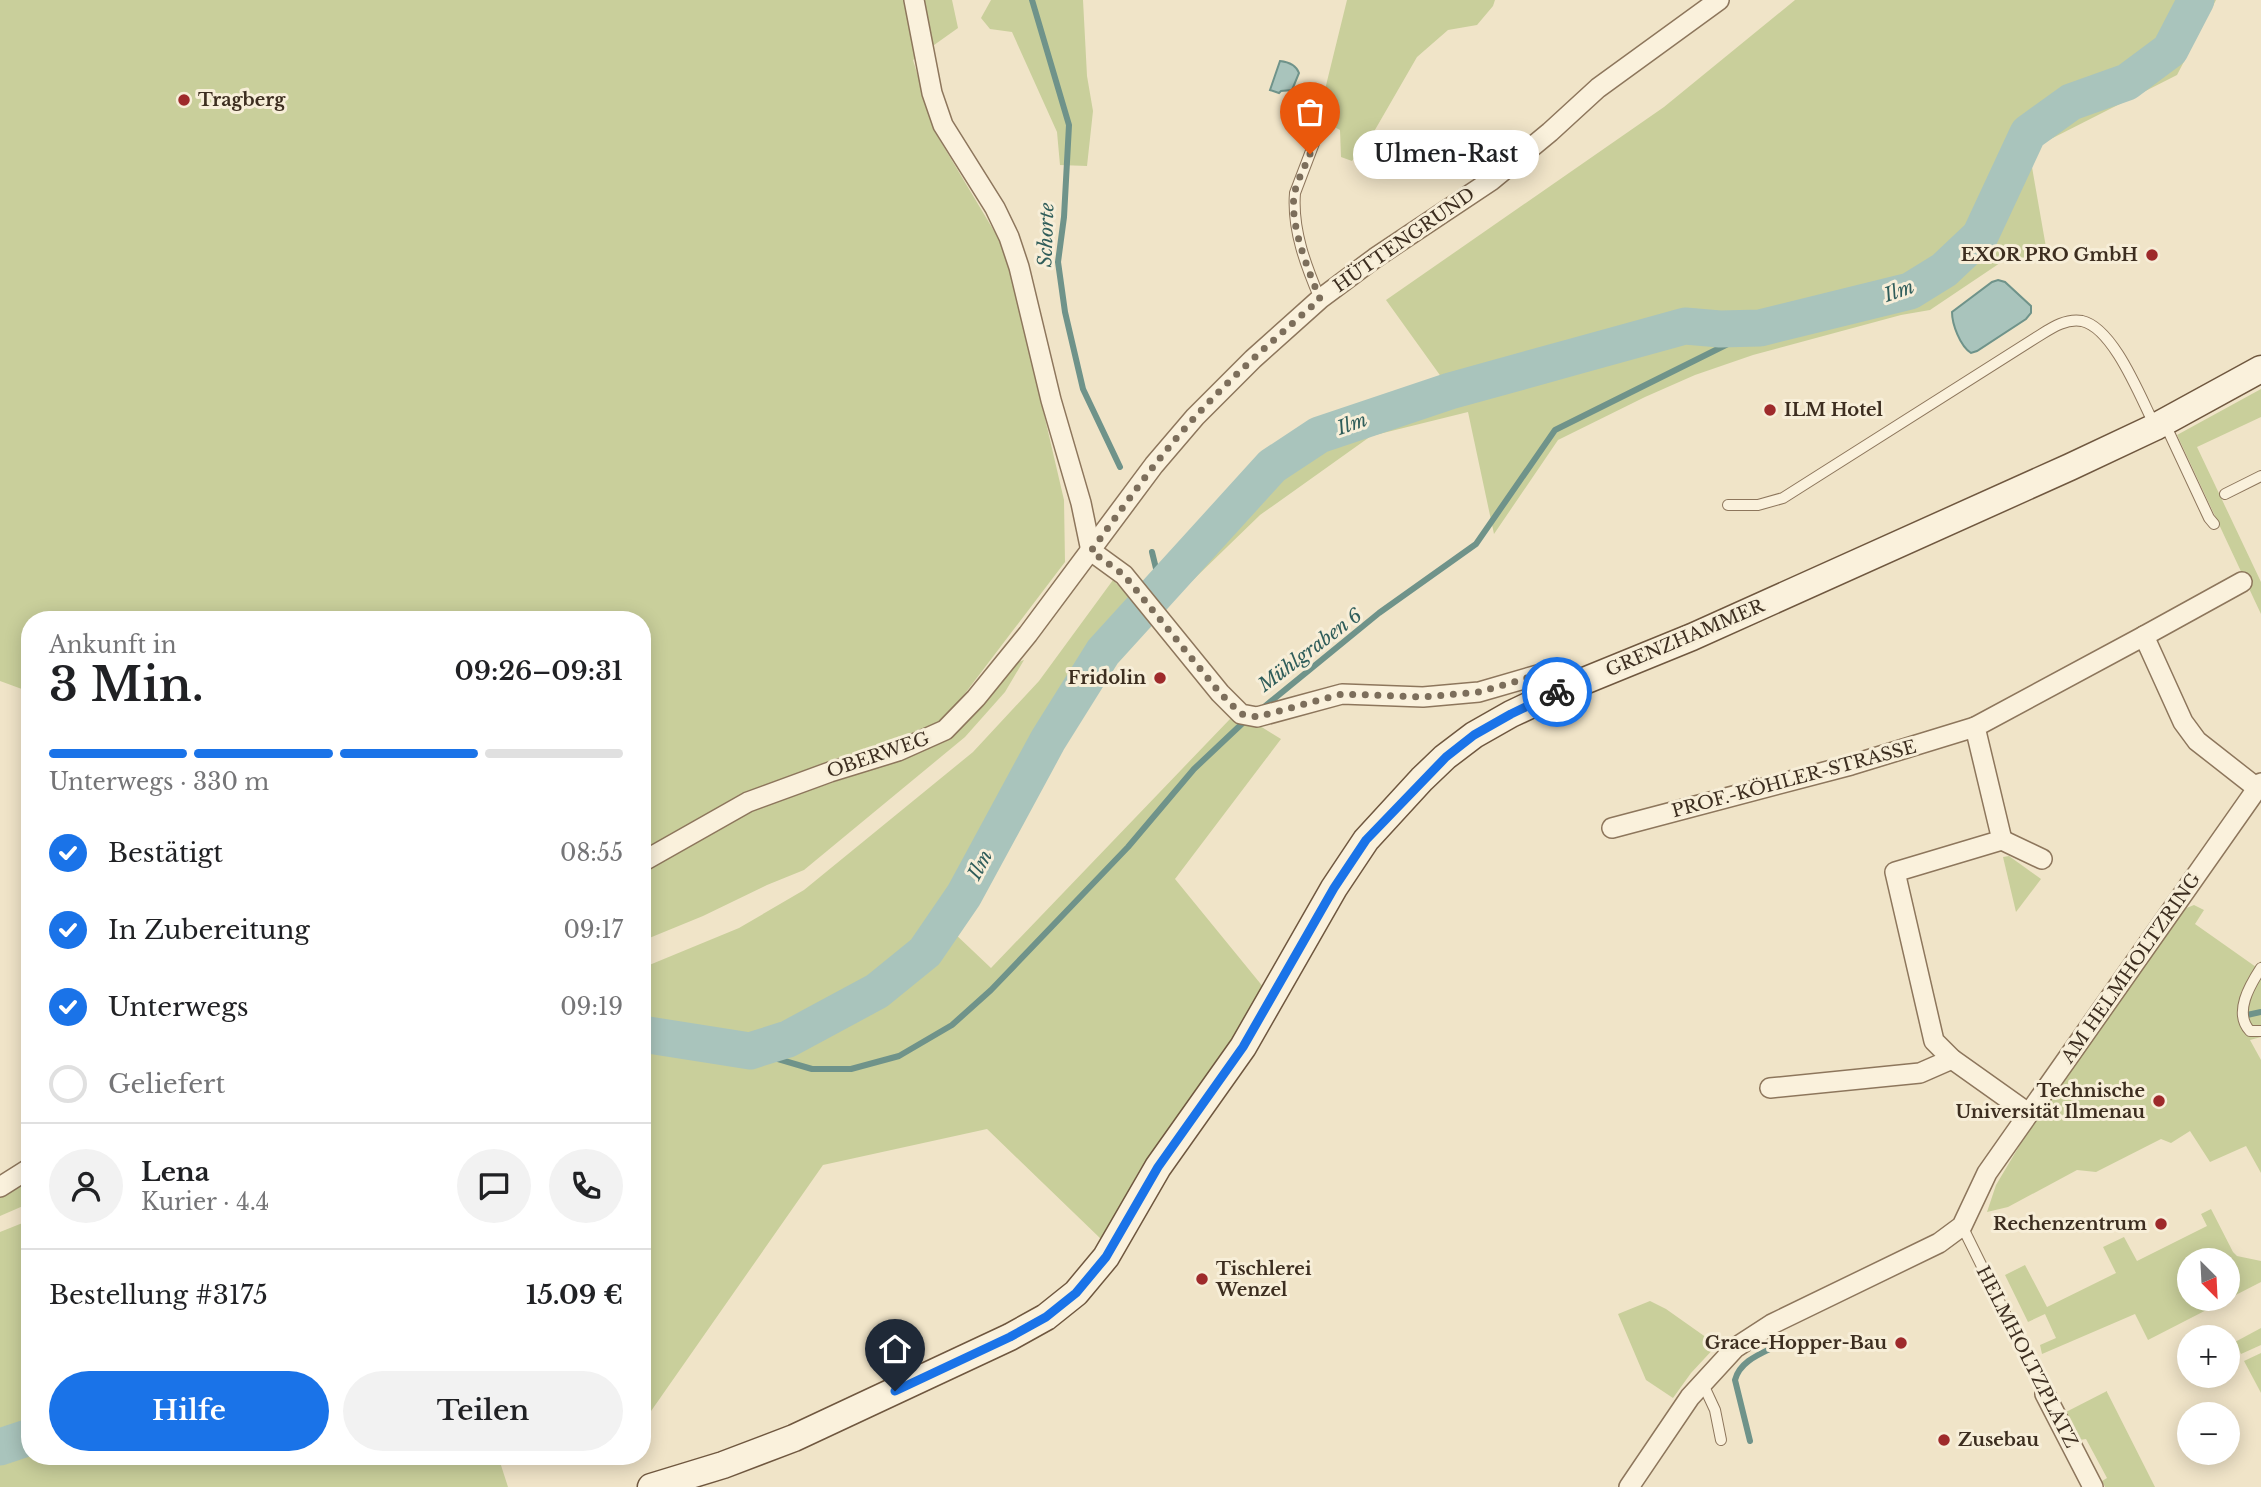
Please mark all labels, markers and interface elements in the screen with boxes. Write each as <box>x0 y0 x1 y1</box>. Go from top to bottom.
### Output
pin <box>1280 82 1340 154</box>
place label: Tragberg <box>198 89 286 111</box>
marker: Tragberg <box>176 92 192 108</box>
icon: bag <box>1291 93 1329 131</box>
callout: Ulmen-Rast <box>1352 130 1538 178</box>
text: Ulmen-Rast <box>1374 140 1518 168</box>
street label: HÜTTENGRUND <box>1329 182 1479 297</box>
water label: Schorte <box>1033 202 1059 268</box>
place label: EXOR PRO GmbH <box>1961 244 2138 266</box>
marker: EXOR PRO GmbH <box>2144 247 2160 263</box>
water label: Ilm <box>1880 275 1917 307</box>
place label: ILM Hotel <box>1784 399 1884 421</box>
marker: ILM Hotel <box>1762 402 1778 418</box>
water label: Ilm <box>1333 408 1370 440</box>
street label: GRENZHAMMER <box>1602 594 1768 681</box>
water label: Mühlgraben 6 <box>1253 603 1366 697</box>
text: Ankunft in <box>49 631 177 659</box>
text: 09:26–09:31 <box>454 655 623 687</box>
text: 3 Min. <box>49 656 204 713</box>
courier <box>1522 657 1592 727</box>
place label: Fridolin <box>1068 667 1146 689</box>
marker: Fridolin <box>1152 670 1168 686</box>
icon: bike <box>1538 673 1576 711</box>
street label: OBERWEG <box>824 727 932 783</box>
street label: PROF.-KÖHLER-STRASSE <box>1669 735 1919 822</box>
text: Unterwegs · 330 m <box>49 768 269 796</box>
icon: check <box>49 834 87 872</box>
text: Bestätigt <box>108 837 223 869</box>
text: 08:55 <box>560 839 623 867</box>
water label: Ilm <box>962 846 997 885</box>
street label: AM HELMHOLTZRING <box>2056 868 2205 1068</box>
icon: check <box>49 911 87 949</box>
text: In Zubereitung <box>108 914 310 946</box>
text: 09:17 <box>563 916 623 944</box>
icon: check <box>49 988 87 1026</box>
text: Unterwegs <box>108 991 249 1023</box>
text: 09:19 <box>560 993 623 1021</box>
text: Geliefert <box>108 1068 225 1100</box>
place label: Technische Universität Ilmenau <box>1955 1080 2145 1123</box>
marker: Technische Universität Ilmenau <box>2151 1093 2167 1109</box>
button: person <box>49 1149 123 1223</box>
button: chat <box>457 1149 531 1223</box>
button: phone <box>549 1149 623 1223</box>
text: Lena <box>141 1156 210 1188</box>
text: Kurier · 4.4 <box>141 1188 269 1216</box>
place label: Rechenzentrum <box>1993 1213 2147 1235</box>
marker: Rechenzentrum <box>2153 1216 2169 1232</box>
north arrow <box>2177 1248 2240 1311</box>
map controls <box>2177 1248 2240 1465</box>
place label: Tischlerei Wenzel <box>1215 1258 1312 1301</box>
street label: HELMHOLTZPLATZ <box>1971 1262 2083 1452</box>
marker: Tischlerei Wenzel <box>1194 1271 1210 1287</box>
text: Bestellung #3175 <box>49 1279 268 1311</box>
text: 15.09 € <box>526 1279 623 1311</box>
pin <box>865 1319 925 1391</box>
button: + <box>2177 1325 2240 1388</box>
icon: home <box>876 1330 914 1368</box>
place label: Grace-Hopper-Bau <box>1705 1332 1887 1354</box>
marker: Grace-Hopper-Bau <box>1893 1335 1909 1351</box>
button: Hilfe <box>49 1371 329 1451</box>
button: Teilen <box>343 1371 623 1451</box>
button: − <box>2177 1402 2240 1465</box>
place label: Zusebau <box>1958 1429 2039 1451</box>
marker: Zusebau <box>1936 1432 1952 1448</box>

